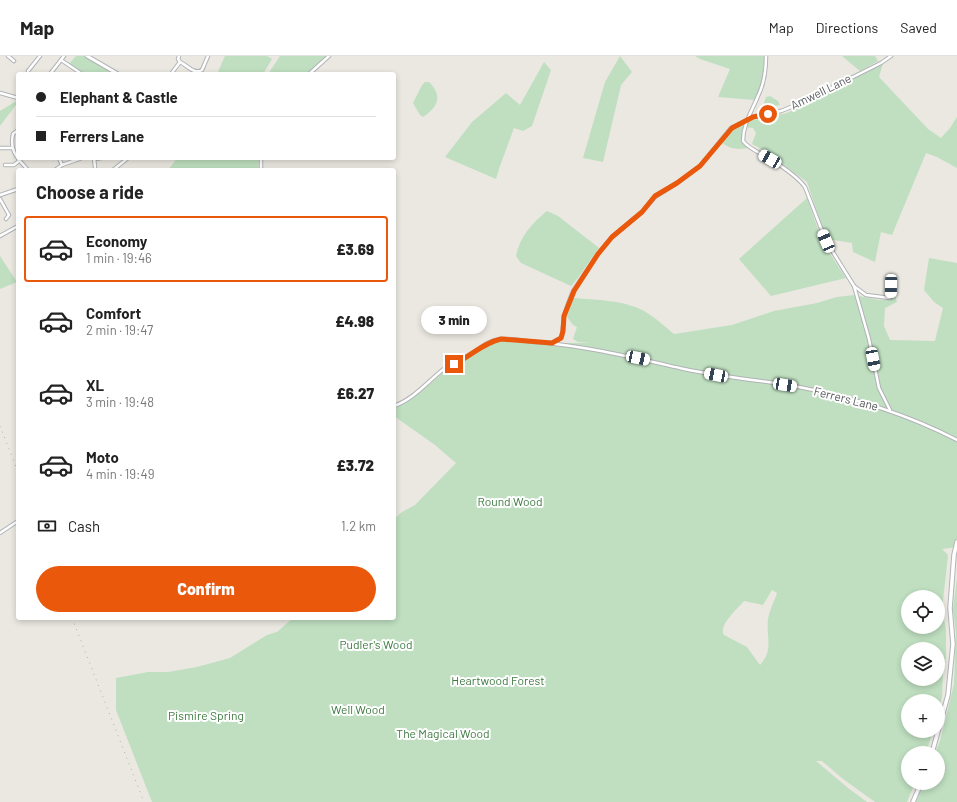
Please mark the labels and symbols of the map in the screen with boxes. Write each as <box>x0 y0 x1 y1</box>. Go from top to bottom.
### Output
street label: Amwell Lane <box>788 70 853 112</box>
route start <box>759 105 777 123</box>
car <box>757 148 783 170</box>
car <box>816 228 836 254</box>
car <box>885 274 897 298</box>
callout: 3 min <box>421 306 487 334</box>
car <box>865 346 881 372</box>
car <box>625 350 651 366</box>
route end <box>445 355 463 373</box>
car <box>703 367 729 383</box>
car <box>772 377 798 393</box>
street label: Ferrers Lane <box>813 383 880 413</box>
park label: Round Wood <box>477 494 543 508</box>
park label: Pudler's Wood <box>340 637 413 651</box>
park label: Heartwood Forest <box>451 673 545 687</box>
park label: Well Wood <box>331 702 385 716</box>
park label: Pismire Spring <box>168 708 244 722</box>
park label: The Magical Wood <box>396 726 490 740</box>

